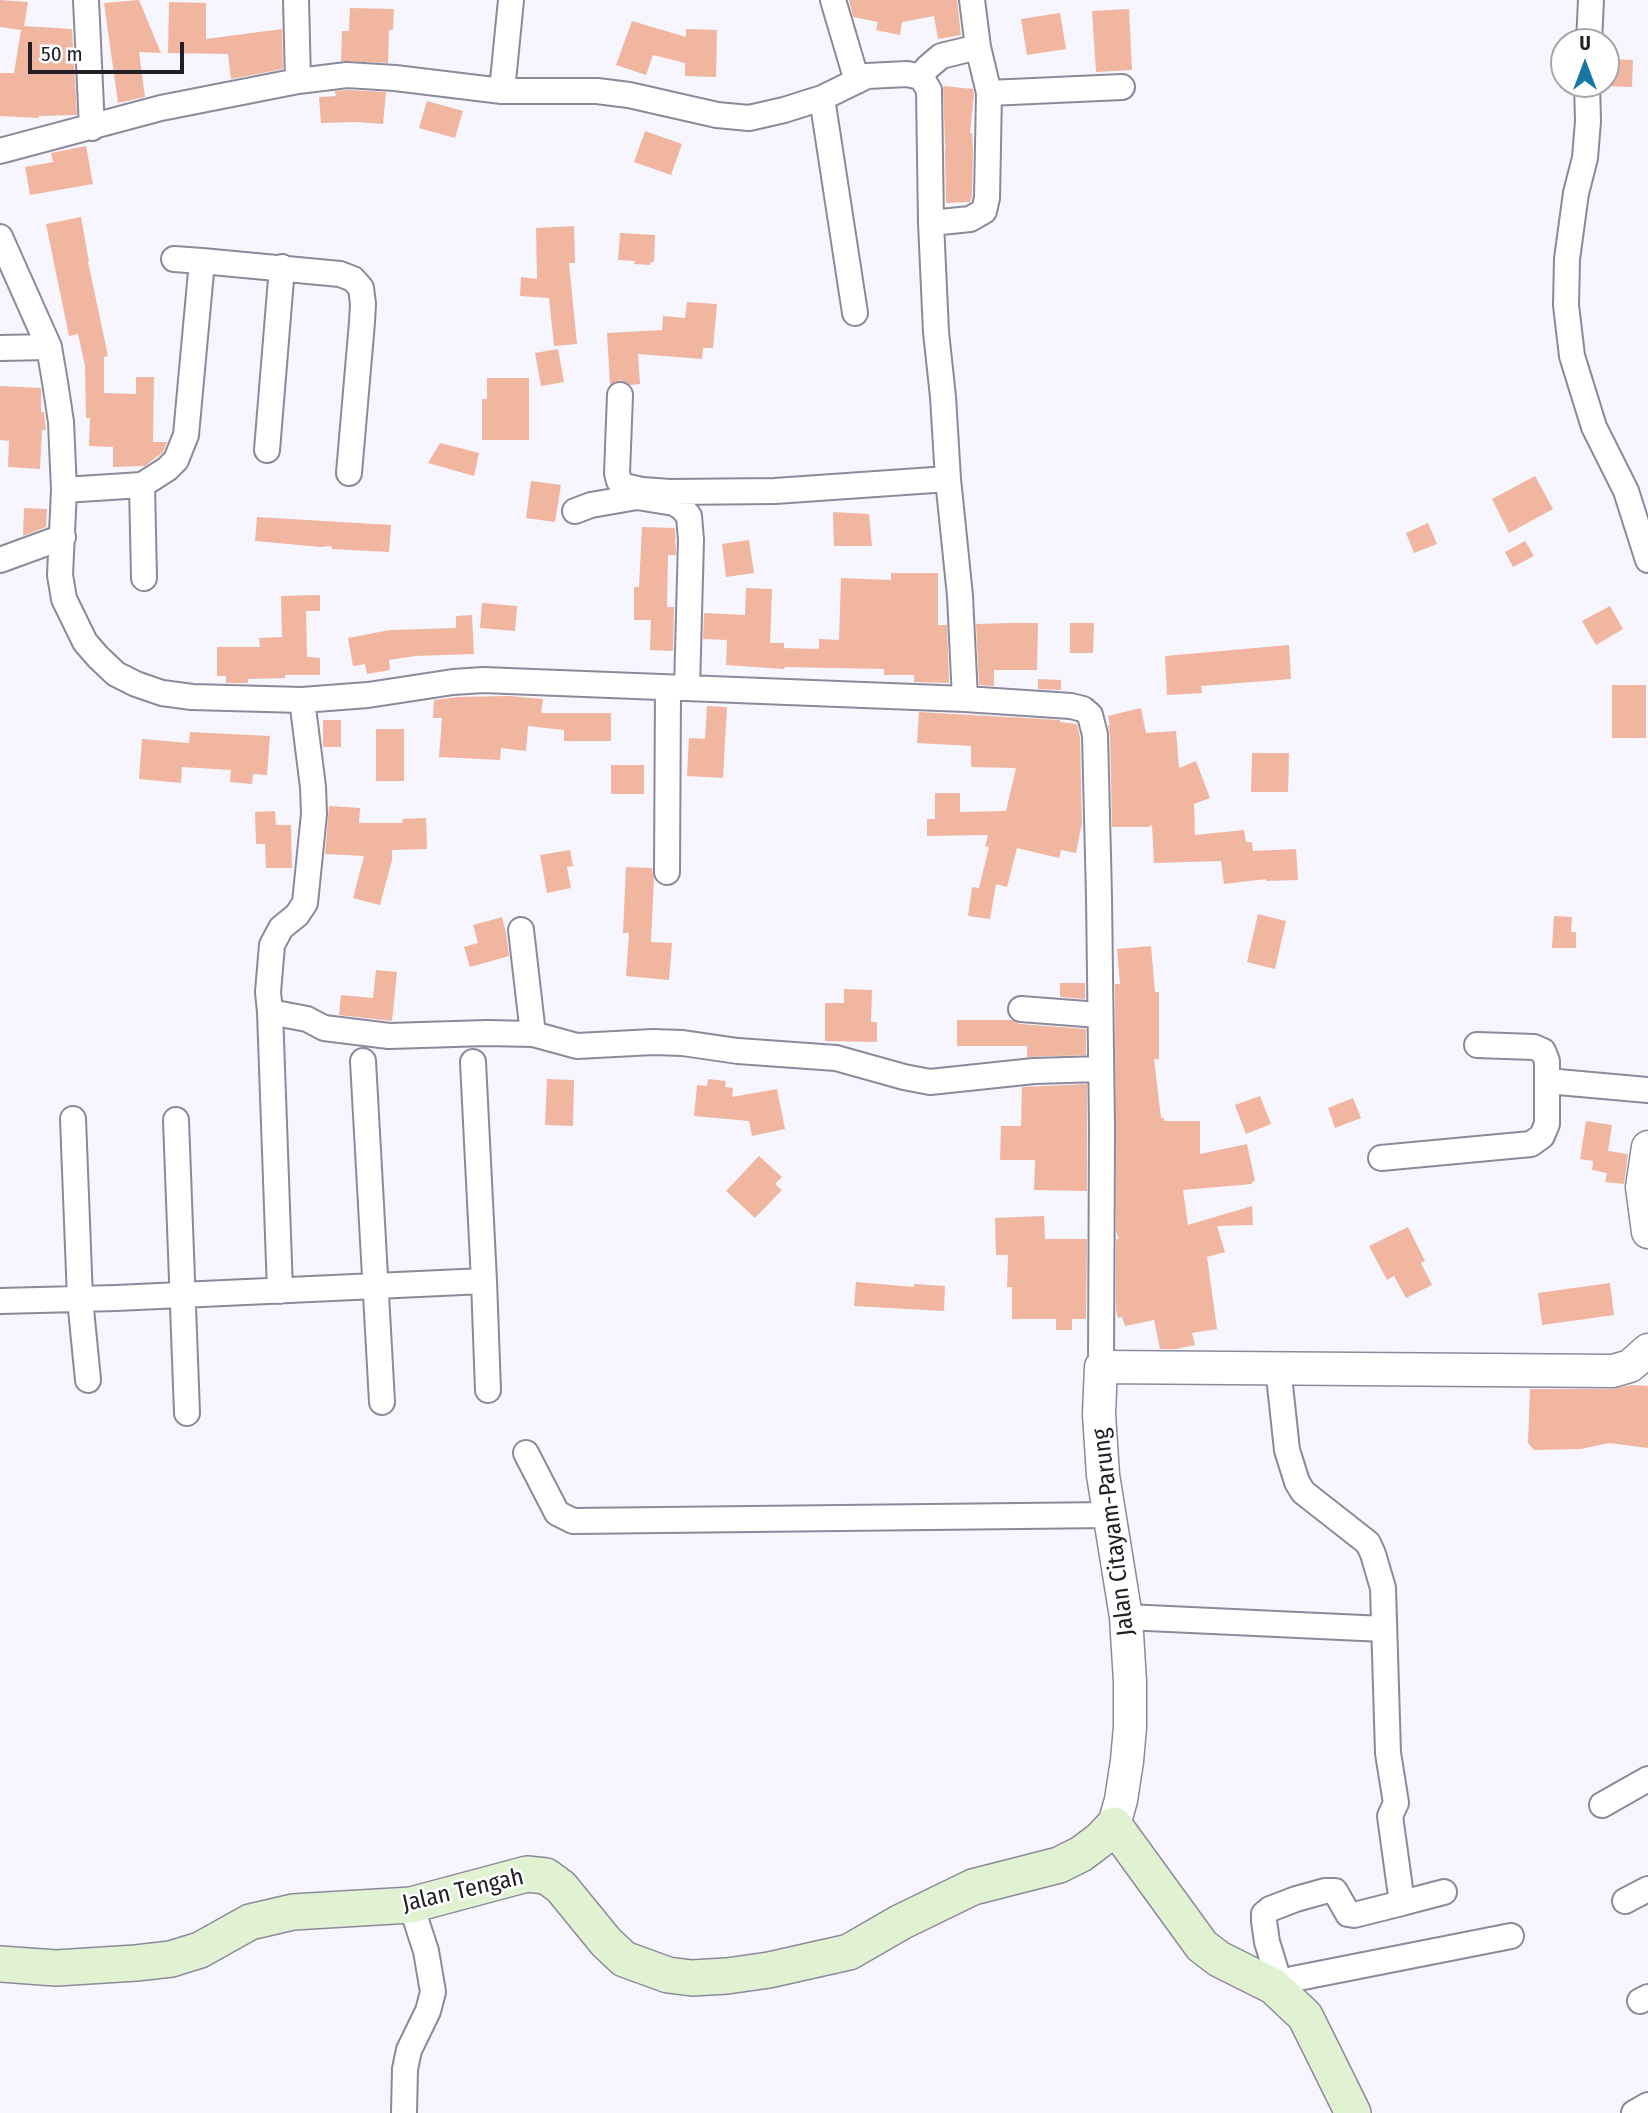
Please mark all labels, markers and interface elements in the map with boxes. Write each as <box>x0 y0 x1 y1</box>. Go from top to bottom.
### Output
scale bar <box>32 28 187 72</box>
north arrow <box>1550 28 1620 98</box>
text: U <box>1579 32 1591 55</box>
text: 50 m <box>41 41 83 67</box>
street label: Jalan Citayam-Parung <box>1087 1427 1141 1637</box>
street label: Jalan Tengah <box>399 1863 527 1919</box>

